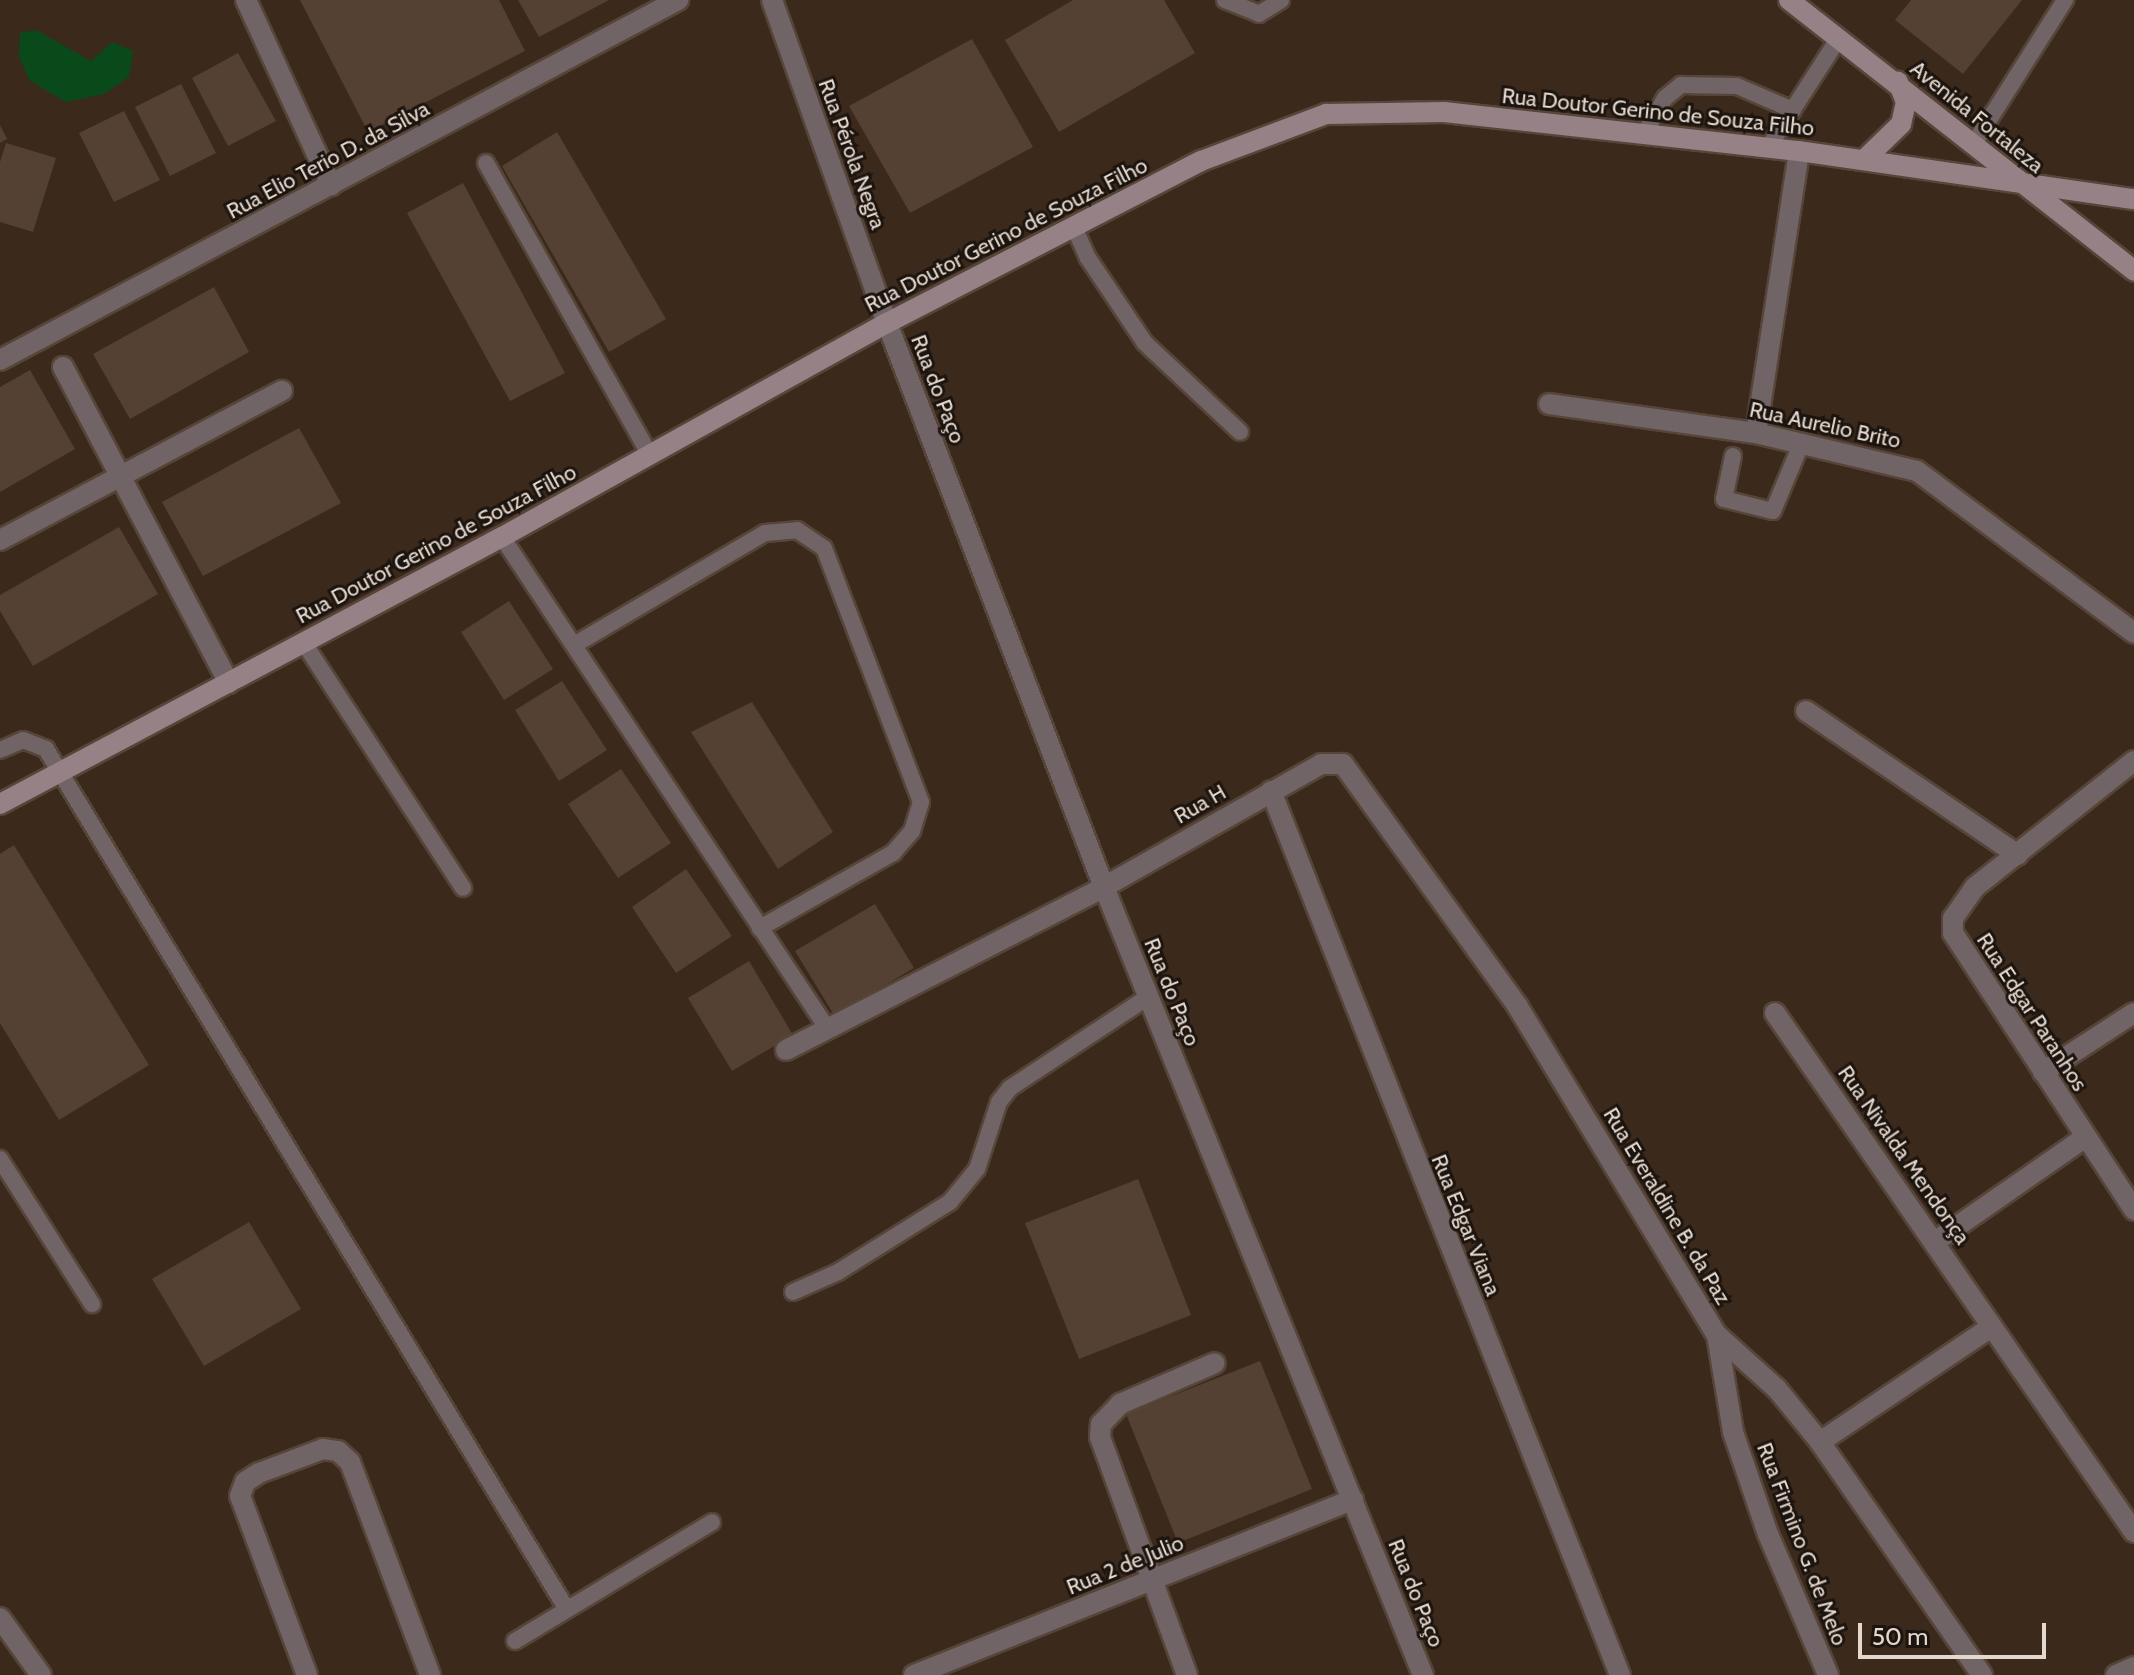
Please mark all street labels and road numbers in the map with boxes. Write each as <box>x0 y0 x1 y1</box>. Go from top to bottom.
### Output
street label: Avenida Fortaleza <box>1905 55 2049 179</box>
street label: Rua Pérola Negra <box>813 75 891 233</box>
street label: Rua Doutor Gerino de Souza Filho <box>1501 82 1815 142</box>
street label: Rua Elio Terio D. da Silva <box>222 95 434 225</box>
street label: Rua Doutor Gerino de Souza Filho <box>860 152 1152 318</box>
street label: Rua do Paço <box>905 331 971 447</box>
street label: Rua Aurelio Brito <box>1747 396 1903 454</box>
street label: Rua Doutor Gerino de Souza Filho <box>291 459 581 629</box>
street label: Rua H <box>1169 779 1231 829</box>
street label: Rua Edgar Paranhos <box>1971 928 2093 1096</box>
street label: Rua do Paço <box>1138 934 1206 1050</box>
street label: Rua Nivalda Mendonça <box>1832 1060 1976 1250</box>
street label: Rua Everaldine B. da Paz <box>1598 1103 1736 1309</box>
street label: Rua Edgar Viana <box>1426 1151 1506 1299</box>
street label: Rua Firmino G. de Melo <box>1751 1439 1853 1649</box>
street label: Rua 2 de Julio <box>1063 1530 1187 1600</box>
street label: Rua do Paço <box>1382 1535 1450 1651</box>

